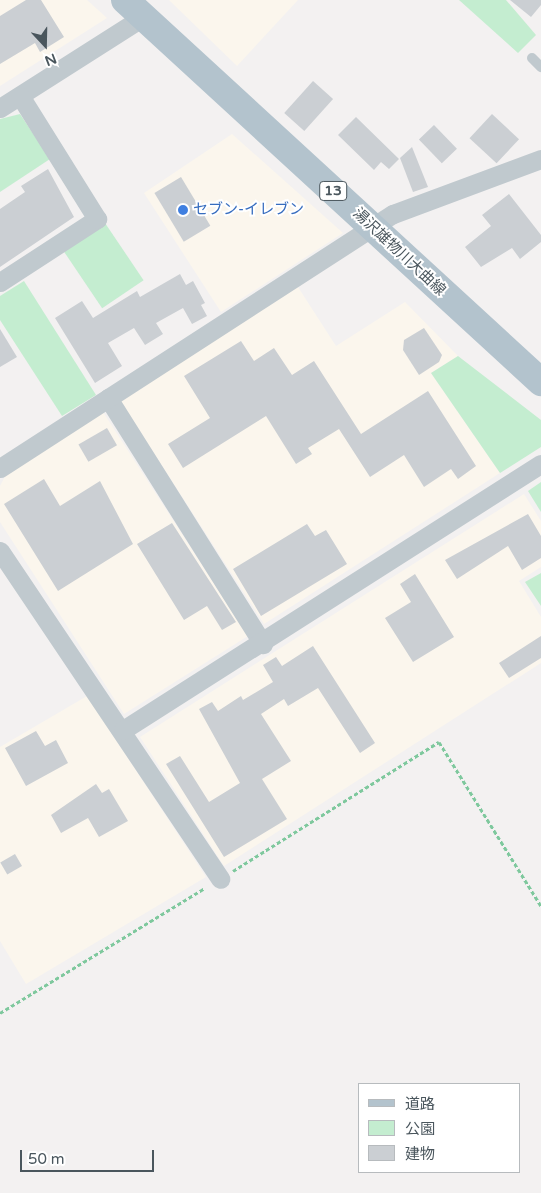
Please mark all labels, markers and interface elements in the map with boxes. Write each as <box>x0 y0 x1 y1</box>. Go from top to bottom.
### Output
north arrow <box>20 20 70 70</box>
text: N <box>42 50 59 69</box>
road number: 13 <box>318 180 348 202</box>
place label: セブン-イレブン <box>193 201 304 219</box>
marker: セブン-イレブン <box>177 204 189 216</box>
street label: 湯沢雄物川大曲線 <box>349 204 449 300</box>
legend <box>358 1083 521 1173</box>
text: 道路 <box>405 1095 435 1113</box>
text: 公園 <box>405 1120 435 1138</box>
scale bar <box>22 1140 156 1172</box>
text: 建物 <box>405 1145 435 1163</box>
text: 50 m <box>28 1150 65 1168</box>

